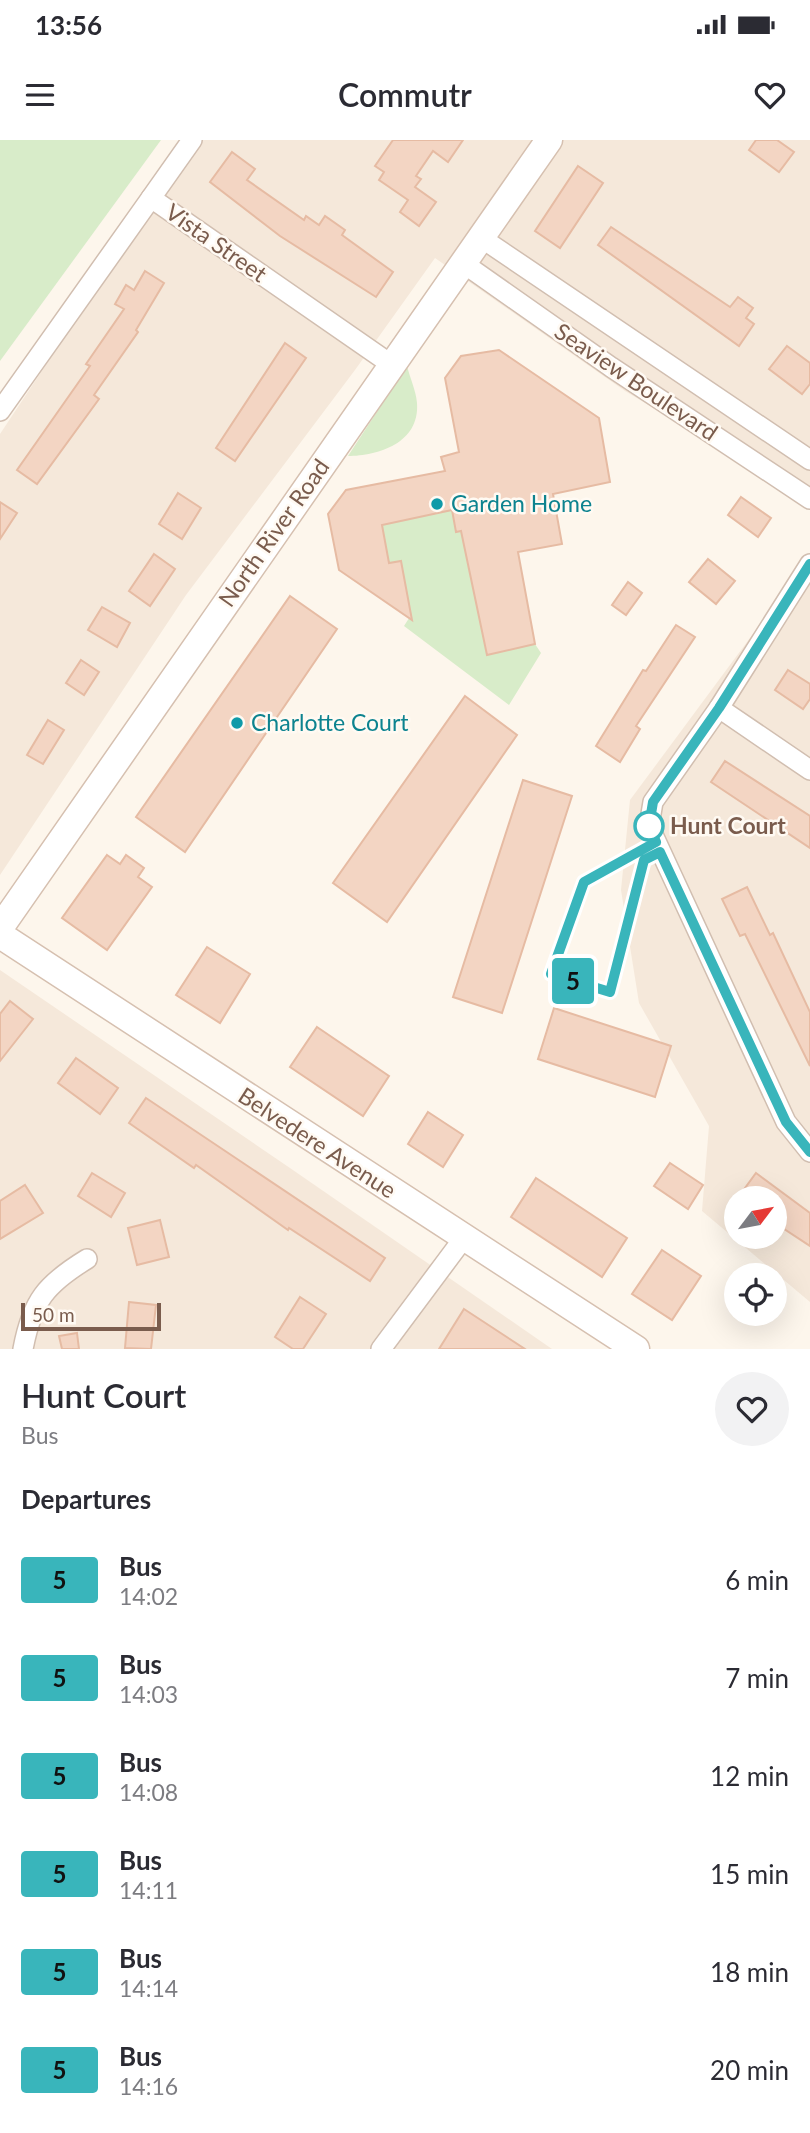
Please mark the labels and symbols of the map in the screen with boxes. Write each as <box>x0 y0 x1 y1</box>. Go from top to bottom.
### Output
street label: Vista Street <box>161 197 273 288</box>
street label: Seaview Boulevard <box>550 316 723 446</box>
street label: North River Road <box>212 453 335 612</box>
place label: Garden Home <box>451 489 592 517</box>
marker: Garden Home <box>429 496 445 512</box>
place label: Charlotte Court <box>251 708 409 736</box>
marker: Charlotte Court <box>229 715 245 731</box>
marker: Hunt Court <box>634 811 664 841</box>
place label: Hunt Court <box>670 811 786 839</box>
line badge: 5 <box>550 958 596 1004</box>
street label: Belvedere Avenue <box>233 1081 402 1204</box>
north arrow <box>724 1186 788 1250</box>
scale bar <box>21 1300 161 1332</box>

